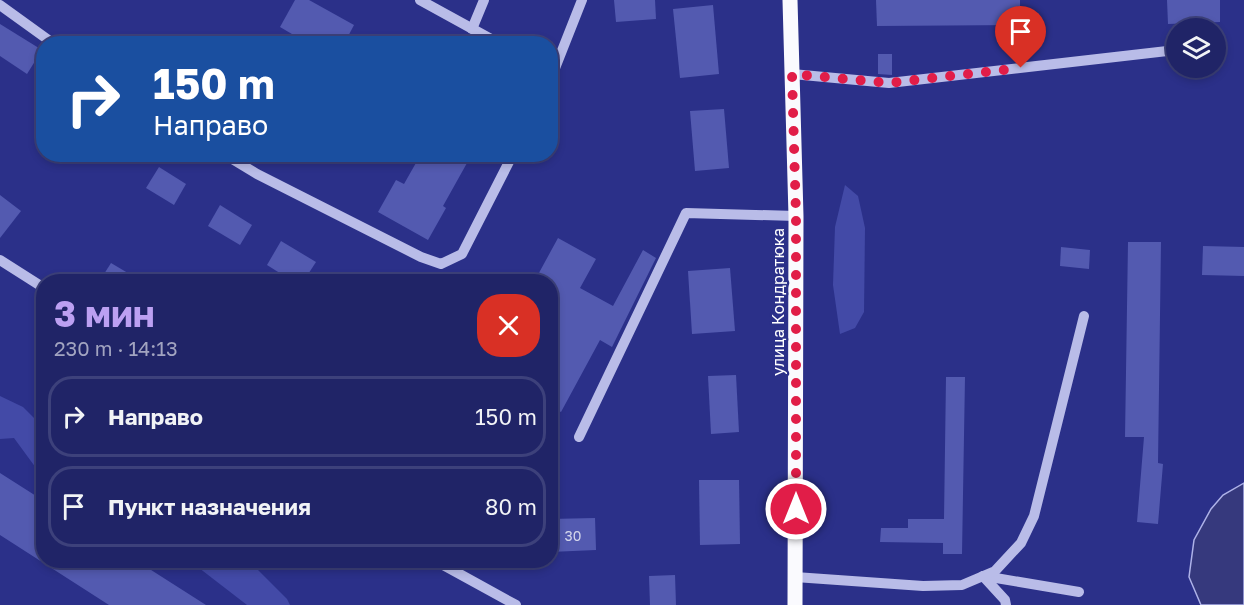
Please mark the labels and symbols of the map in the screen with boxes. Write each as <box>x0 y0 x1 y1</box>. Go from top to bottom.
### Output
pin <box>995 6 1046 68</box>
street label: улица Кондратюка <box>768 228 788 376</box>
position arrow <box>764 477 828 541</box>
house number: 30 <box>565 527 581 544</box>

